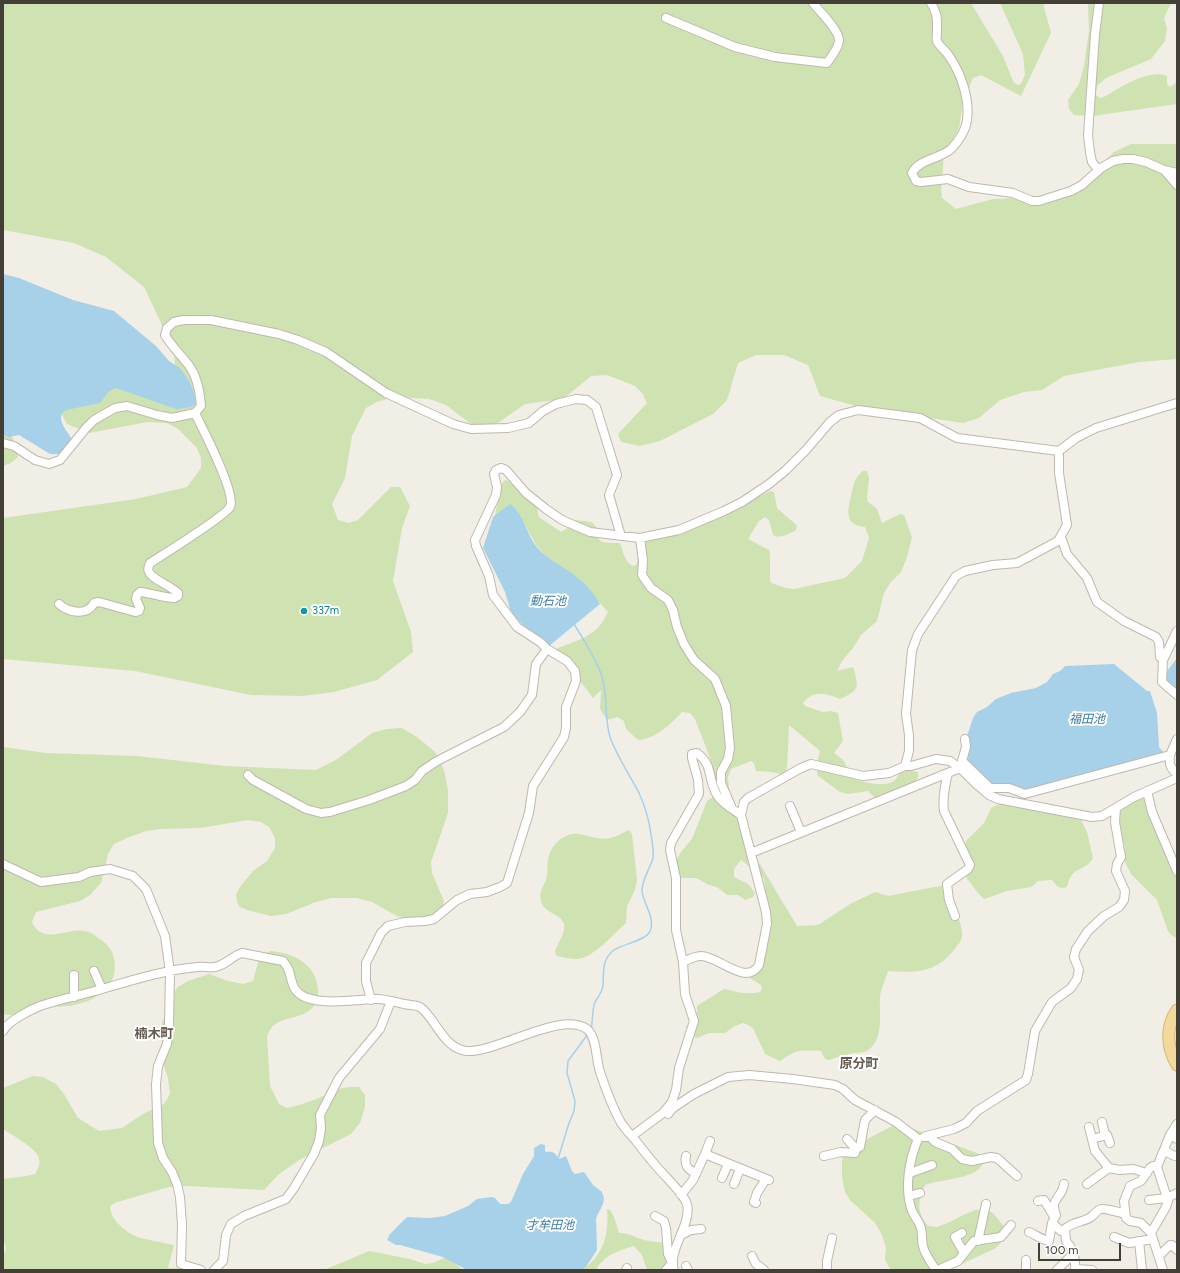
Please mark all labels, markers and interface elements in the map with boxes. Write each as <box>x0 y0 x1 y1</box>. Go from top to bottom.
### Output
water label: 動石池 <box>530 594 566 608</box>
place label: 337m <box>312 604 339 618</box>
marker: 337m <box>299 606 309 616</box>
water label: 福田池 <box>1069 712 1105 726</box>
district label: 楠木町 <box>135 1026 173 1042</box>
district label: 原分町 <box>840 1056 878 1072</box>
water label: 才牟田池 <box>526 1218 574 1232</box>
scale bar <box>1040 1235 1123 1261</box>
text: 100 m <box>1045 1243 1079 1257</box>

